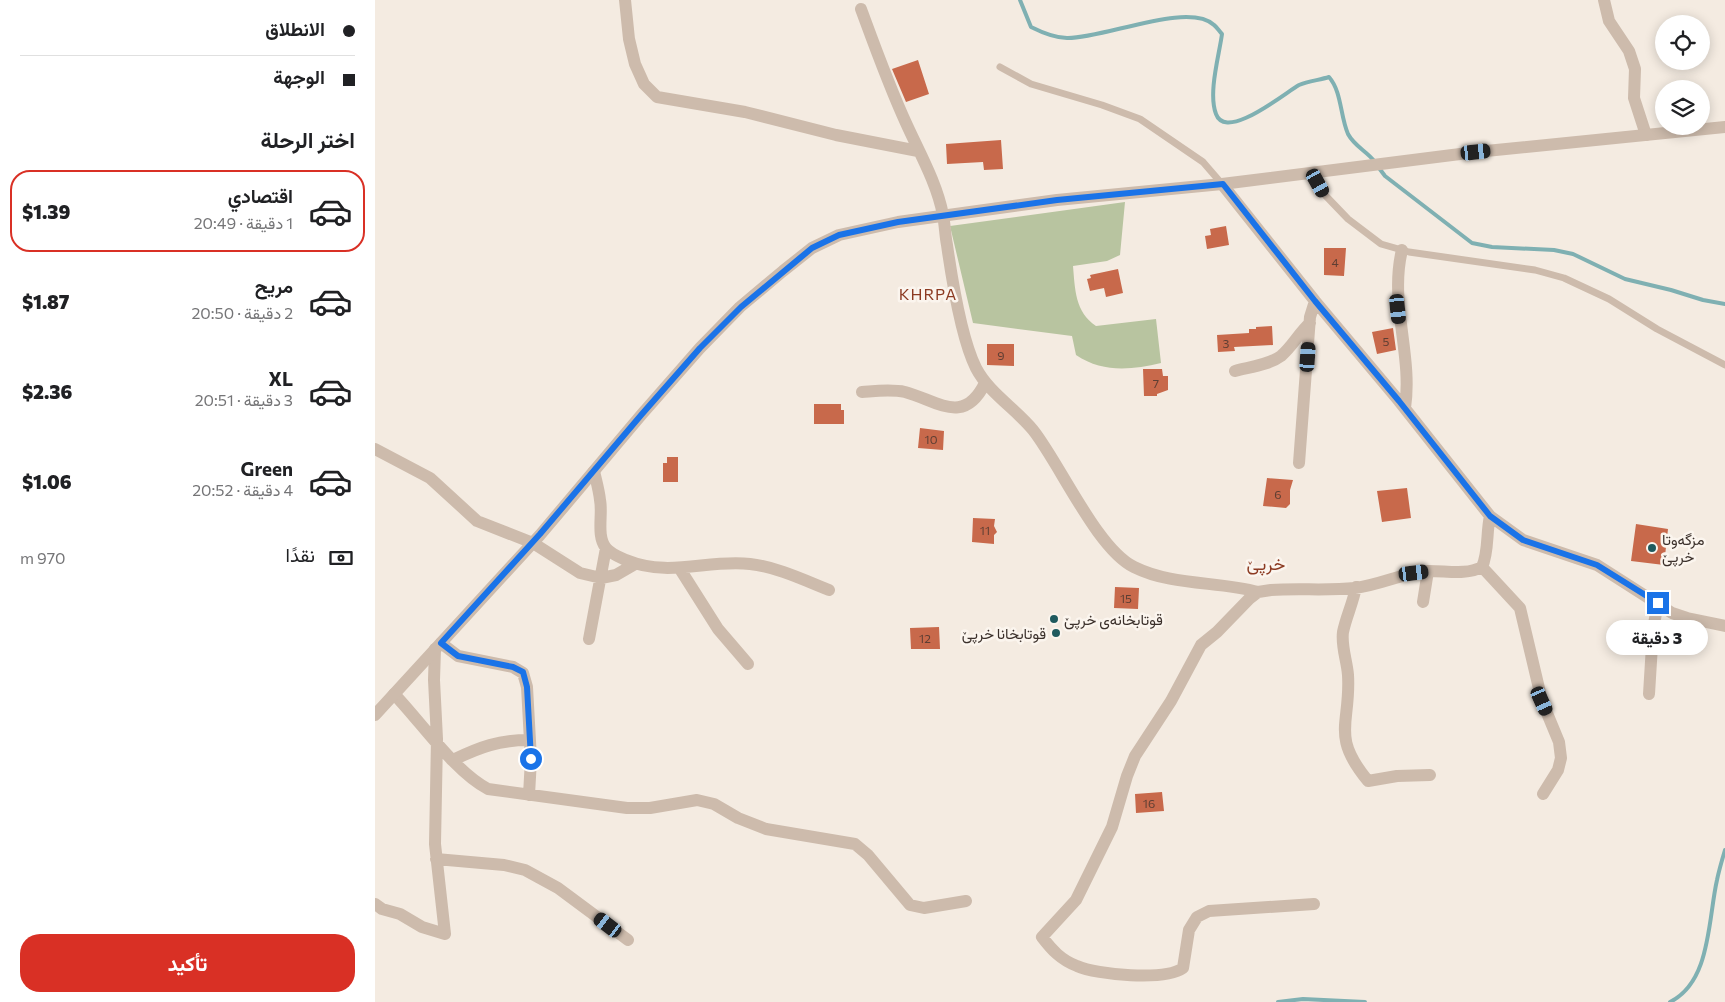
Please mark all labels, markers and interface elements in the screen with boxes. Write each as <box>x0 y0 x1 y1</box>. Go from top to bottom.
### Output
map controls <box>1655 15 1710 135</box>
button: locate <box>1655 15 1710 70</box>
text: الانطلاق <box>265 17 325 40</box>
text: الوجهة <box>273 65 325 88</box>
button: layers <box>1655 80 1710 135</box>
text: اختر الرحلة <box>261 126 355 153</box>
car <box>1460 143 1491 161</box>
car <box>1304 166 1331 200</box>
text: اقتصادي <box>228 184 293 207</box>
icon: car <box>308 189 353 234</box>
text: $1.39 <box>22 200 70 223</box>
text: 1 دقيقة · 20:49 <box>194 213 293 232</box>
house number: 4 <box>1331 255 1339 269</box>
text: مريح <box>255 274 293 297</box>
icon: car <box>308 279 353 324</box>
district label: KHRPA <box>899 284 957 303</box>
text: $1.87 <box>22 290 69 313</box>
car <box>1388 293 1407 325</box>
text: 2 دقيقة · 20:50 <box>191 303 293 322</box>
house number: 5 <box>1383 334 1390 348</box>
house number: 3 <box>1223 336 1230 350</box>
car <box>1299 342 1316 372</box>
house number: 9 <box>997 348 1005 362</box>
text: XL <box>268 367 293 390</box>
icon: car <box>308 369 353 414</box>
house number: 7 <box>1153 376 1159 390</box>
text: $2.36 <box>22 380 72 403</box>
text: 3 دقيقة · 20:51 <box>195 390 293 409</box>
house number: 10 <box>925 432 938 446</box>
text: Green <box>241 457 293 480</box>
icon: car <box>308 459 353 504</box>
text: $1.06 <box>22 470 72 493</box>
text: 4 دقيقة · 20:52 <box>192 480 293 499</box>
house number: 6 <box>1274 487 1282 501</box>
house number: 11 <box>980 523 990 537</box>
place label: مزگەوتا خرپێ <box>1662 530 1704 567</box>
marker: مزگەوتا خرپێ <box>1646 542 1658 554</box>
text: نقدًا <box>286 543 315 566</box>
icon: cash <box>327 544 355 572</box>
text: 970 m <box>20 548 66 567</box>
district label: خرپێ <box>1247 552 1285 576</box>
car <box>1398 564 1429 582</box>
house number: 15 <box>1120 591 1132 605</box>
route end <box>1647 592 1669 614</box>
place label: قوتابخانەی خرپێ <box>1064 610 1163 630</box>
marker: قوتابخانەی خرپێ <box>1048 613 1060 625</box>
callout: 3 دقيقة <box>1607 620 1709 656</box>
place label: قوتابخانا خرپێ <box>962 624 1046 644</box>
marker: قوتابخانا خرپێ <box>1050 627 1062 639</box>
text: 3 دقيقة <box>1632 628 1682 647</box>
house number: 12 <box>919 631 931 645</box>
car <box>1529 684 1554 718</box>
route start <box>520 748 542 770</box>
house number: 16 <box>1143 796 1155 810</box>
car <box>591 910 624 940</box>
button: تأكيد <box>20 934 355 992</box>

